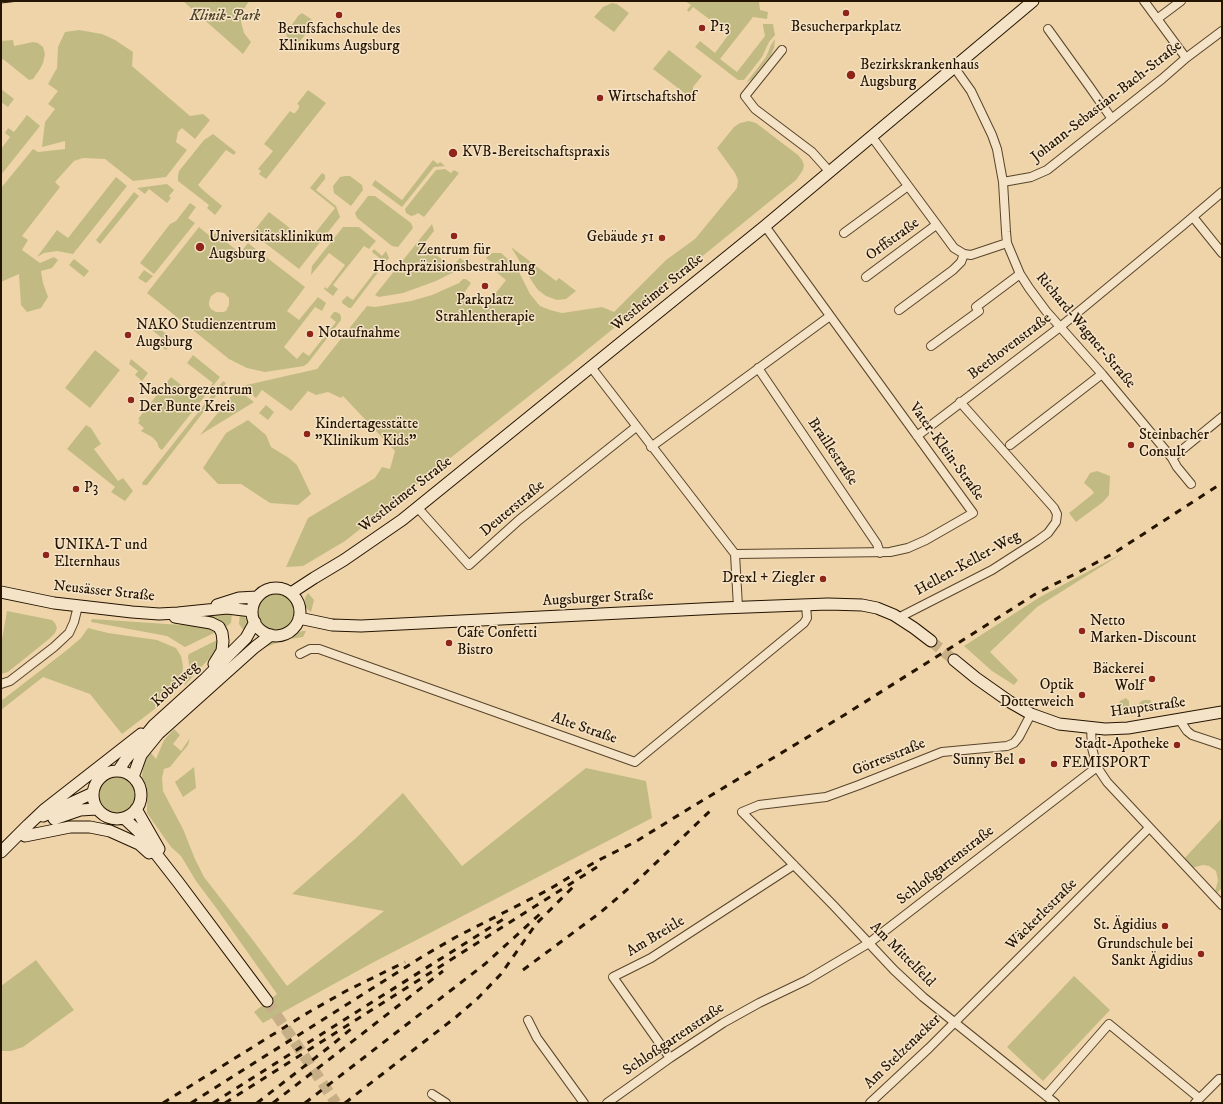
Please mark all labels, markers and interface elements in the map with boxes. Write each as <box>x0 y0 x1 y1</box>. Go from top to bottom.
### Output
park label: Klinik-Park <box>190 8 260 26</box>
marker: Besucherparkplatz <box>841 8 851 18</box>
marker: Berufsfachschule des Klinikums Augsburg <box>334 10 344 20</box>
place label: P13 <box>710 19 730 37</box>
place label: Besucherparkplatz <box>791 19 901 37</box>
place label: Berufsfachschule des Klinikums Augsburg <box>278 21 400 56</box>
marker: P13 <box>697 23 707 33</box>
street label: Johann-Sebastian-Bach-Straße <box>1028 37 1186 167</box>
place label: Bezirkskrankenhaus Augsburg <box>860 57 979 92</box>
marker: Bezirkskrankenhaus Augsburg <box>845 69 857 81</box>
place label: Wirtschaftshof <box>608 89 696 107</box>
marker: Wirtschaftshof <box>595 93 605 103</box>
place label: KVB-Bereitschaftspraxis <box>462 144 610 162</box>
marker: KVB-Bereitschaftspraxis <box>447 147 459 159</box>
street label: Orffstraße <box>863 215 923 265</box>
place label: Universitätsklinikum Augsburg <box>209 229 334 264</box>
place label: Gebäude 51 <box>587 229 654 247</box>
marker: Zentrum für Hochpräzisionsbestrahlung <box>449 231 459 241</box>
marker: Gebäude 51 <box>657 233 667 243</box>
marker: Universitätsklinikum Augsburg <box>194 241 206 253</box>
place label: Zentrum für Hochpräzisionsbestrahlung <box>373 242 535 277</box>
street label: Westheimer Straße <box>608 250 708 336</box>
street label: Richard-Wagner-Straße <box>1031 269 1139 393</box>
marker: Parkplatz Strahlentherapie <box>480 281 490 291</box>
place label: Parkplatz Strahlentherapie <box>435 292 535 327</box>
street label: Beethovenstraße <box>965 310 1055 384</box>
place label: NAKO Studienzentrum Augsburg <box>136 317 276 352</box>
place label: Notaufnahme <box>318 325 400 343</box>
marker: Notaufnahme <box>305 329 315 339</box>
marker: NAKO Studienzentrum Augsburg <box>123 330 133 340</box>
place label: Nachsorgezentrum Der Bunte Kreis <box>139 382 252 417</box>
marker: Nachsorgezentrum Der Bunte Kreis <box>126 395 136 405</box>
street label: Vater-Klein-Straße <box>904 400 988 504</box>
street label: Braillestraße <box>803 415 861 489</box>
place label: Kindertagesstätte "Klinikum Kids" <box>315 416 418 451</box>
place label: Steinbacher Consult <box>1139 427 1209 462</box>
marker: Kindertagesstätte "Klinikum Kids" <box>302 429 312 439</box>
marker: Steinbacher Consult <box>1126 440 1136 450</box>
street label: Westheimer Straße <box>356 453 456 537</box>
street label: Deuterstraße <box>477 477 549 541</box>
place label: P3 <box>84 480 98 498</box>
marker: P3 <box>71 484 81 494</box>
street label: Hellen-Keller-Weg <box>912 528 1024 600</box>
place label: UNIKA-T und Elternhaus <box>54 537 147 572</box>
marker: UNIKA-T und Elternhaus <box>41 550 51 560</box>
place label: Drexl + Ziegler <box>722 570 815 588</box>
marker: Drexl + Ziegler <box>818 574 828 584</box>
street label: Neusässer Straße <box>52 578 156 606</box>
street label: Augsburger Straße <box>542 587 654 611</box>
place label: Netto Marken-Discount <box>1090 613 1197 648</box>
place label: Cafe Confetti Bistro <box>457 625 537 660</box>
marker: Netto Marken-Discount <box>1077 626 1087 636</box>
marker: Cafe Confetti Bistro <box>444 638 454 648</box>
street label: Kobelweg <box>149 659 203 711</box>
place label: Bäckerei Wolf <box>1093 661 1144 696</box>
marker: Bäckerei Wolf <box>1147 674 1157 684</box>
place label: Optik Dotterweich <box>1000 677 1074 712</box>
marker: Optik Dotterweich <box>1077 690 1087 700</box>
street label: Hauptstraße <box>1109 694 1187 722</box>
street label: Alte Straße <box>549 709 619 749</box>
street label: Görresstraße <box>850 735 928 781</box>
place label: Stadt-Apotheke <box>1075 736 1169 754</box>
marker: Stadt-Apotheke <box>1172 740 1182 750</box>
place label: Sunny Bel <box>953 752 1014 770</box>
place label: FEMISPORT <box>1062 755 1150 773</box>
marker: Sunny Bel <box>1017 756 1027 766</box>
marker: FEMISPORT <box>1049 759 1059 769</box>
street label: Schloßgartenstraße <box>894 823 998 909</box>
street label: Wäckerlestraße <box>1003 876 1081 954</box>
street label: Am Breitle <box>624 913 688 961</box>
place label: St. Ägidius <box>1093 917 1157 935</box>
street label: Am Mittelfeld <box>866 919 938 991</box>
marker: St. Ägidius <box>1160 921 1170 931</box>
place label: Grundschule bei Sankt Ägidius <box>1097 936 1193 971</box>
marker: Grundschule bei Sankt Ägidius <box>1196 949 1206 959</box>
street label: Schloßgartenstraße <box>620 1000 728 1080</box>
street label: Am Stelzenacker <box>861 1011 945 1093</box>

